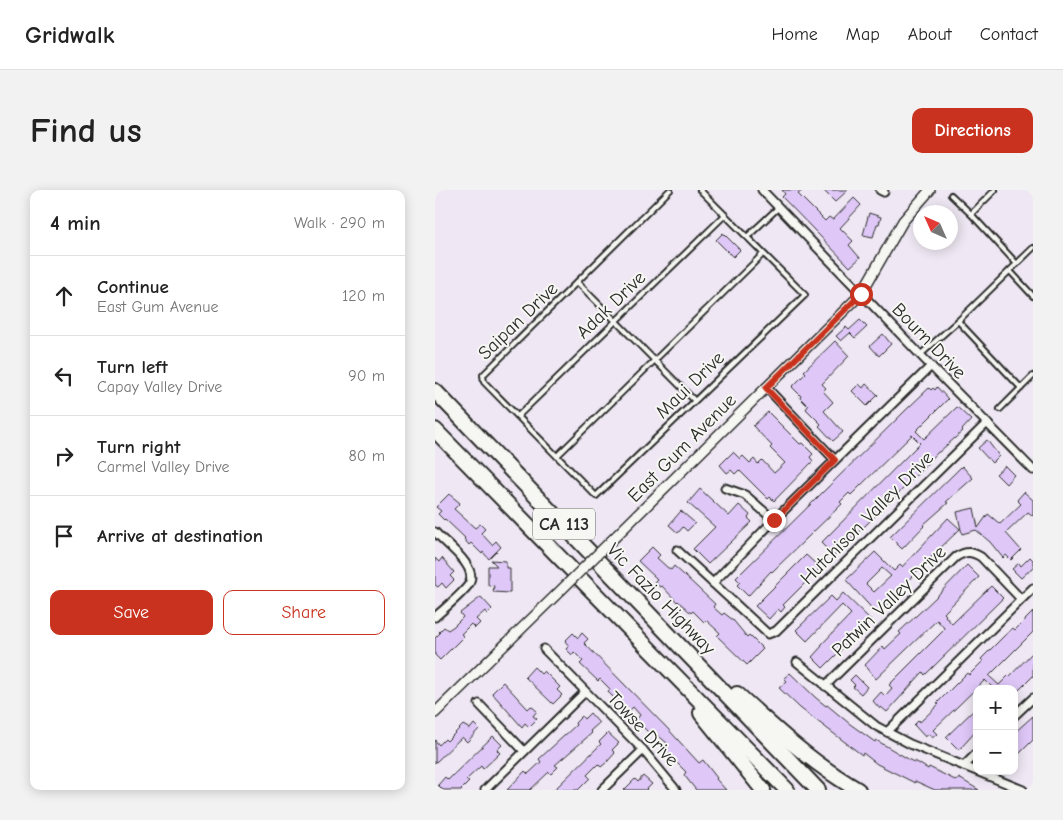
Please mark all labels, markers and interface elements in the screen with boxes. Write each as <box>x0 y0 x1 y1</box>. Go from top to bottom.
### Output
text: Gridwalk <box>25 21 114 49</box>
text: Home <box>771 24 818 45</box>
text: Map <box>846 24 880 45</box>
text: About <box>908 24 952 45</box>
text: Contact <box>980 24 1038 45</box>
button: Directions <box>912 108 1033 153</box>
text: Find us <box>30 110 142 151</box>
north arrow <box>913 205 958 250</box>
text: 4 min <box>50 211 101 235</box>
text: Walk · 290 m <box>294 214 385 232</box>
street label: Adak Drive <box>572 267 650 343</box>
text: Continue <box>97 276 169 298</box>
street label: Saipan Drive <box>474 278 562 364</box>
icon: ahead <box>50 282 78 310</box>
route start <box>850 283 873 306</box>
text: 120 m <box>342 287 385 305</box>
text: East Gum Avenue <box>97 298 218 316</box>
street label: Bourn Drive <box>887 299 971 383</box>
street label: Maui Drive <box>651 347 729 423</box>
text: Turn left <box>97 356 168 378</box>
icon: left <box>50 362 78 390</box>
text: 90 m <box>348 367 385 385</box>
text: Capay Valley Drive <box>97 378 222 396</box>
street label: East Gum Avenue <box>623 389 741 507</box>
text: Turn right <box>97 436 181 458</box>
icon: right <box>50 442 78 470</box>
text: 80 m <box>348 447 385 465</box>
street label: Hutchison Valley Drive <box>796 447 938 589</box>
text: Carmel Valley Drive <box>97 458 229 476</box>
road number: CA 113 <box>533 508 595 539</box>
route end <box>763 509 786 532</box>
icon: arrive <box>50 522 78 550</box>
text: Arrive at destination <box>97 525 263 547</box>
street label: Vic Fazio Highway <box>602 539 720 660</box>
street label: Patwin Valley Drive <box>827 541 951 661</box>
button: Save <box>50 590 213 635</box>
button: Share <box>223 590 385 635</box>
map controls <box>973 685 1018 775</box>
button: + <box>973 685 1018 730</box>
street label: Towse Drive <box>603 687 683 771</box>
button: − <box>973 730 1018 775</box>

